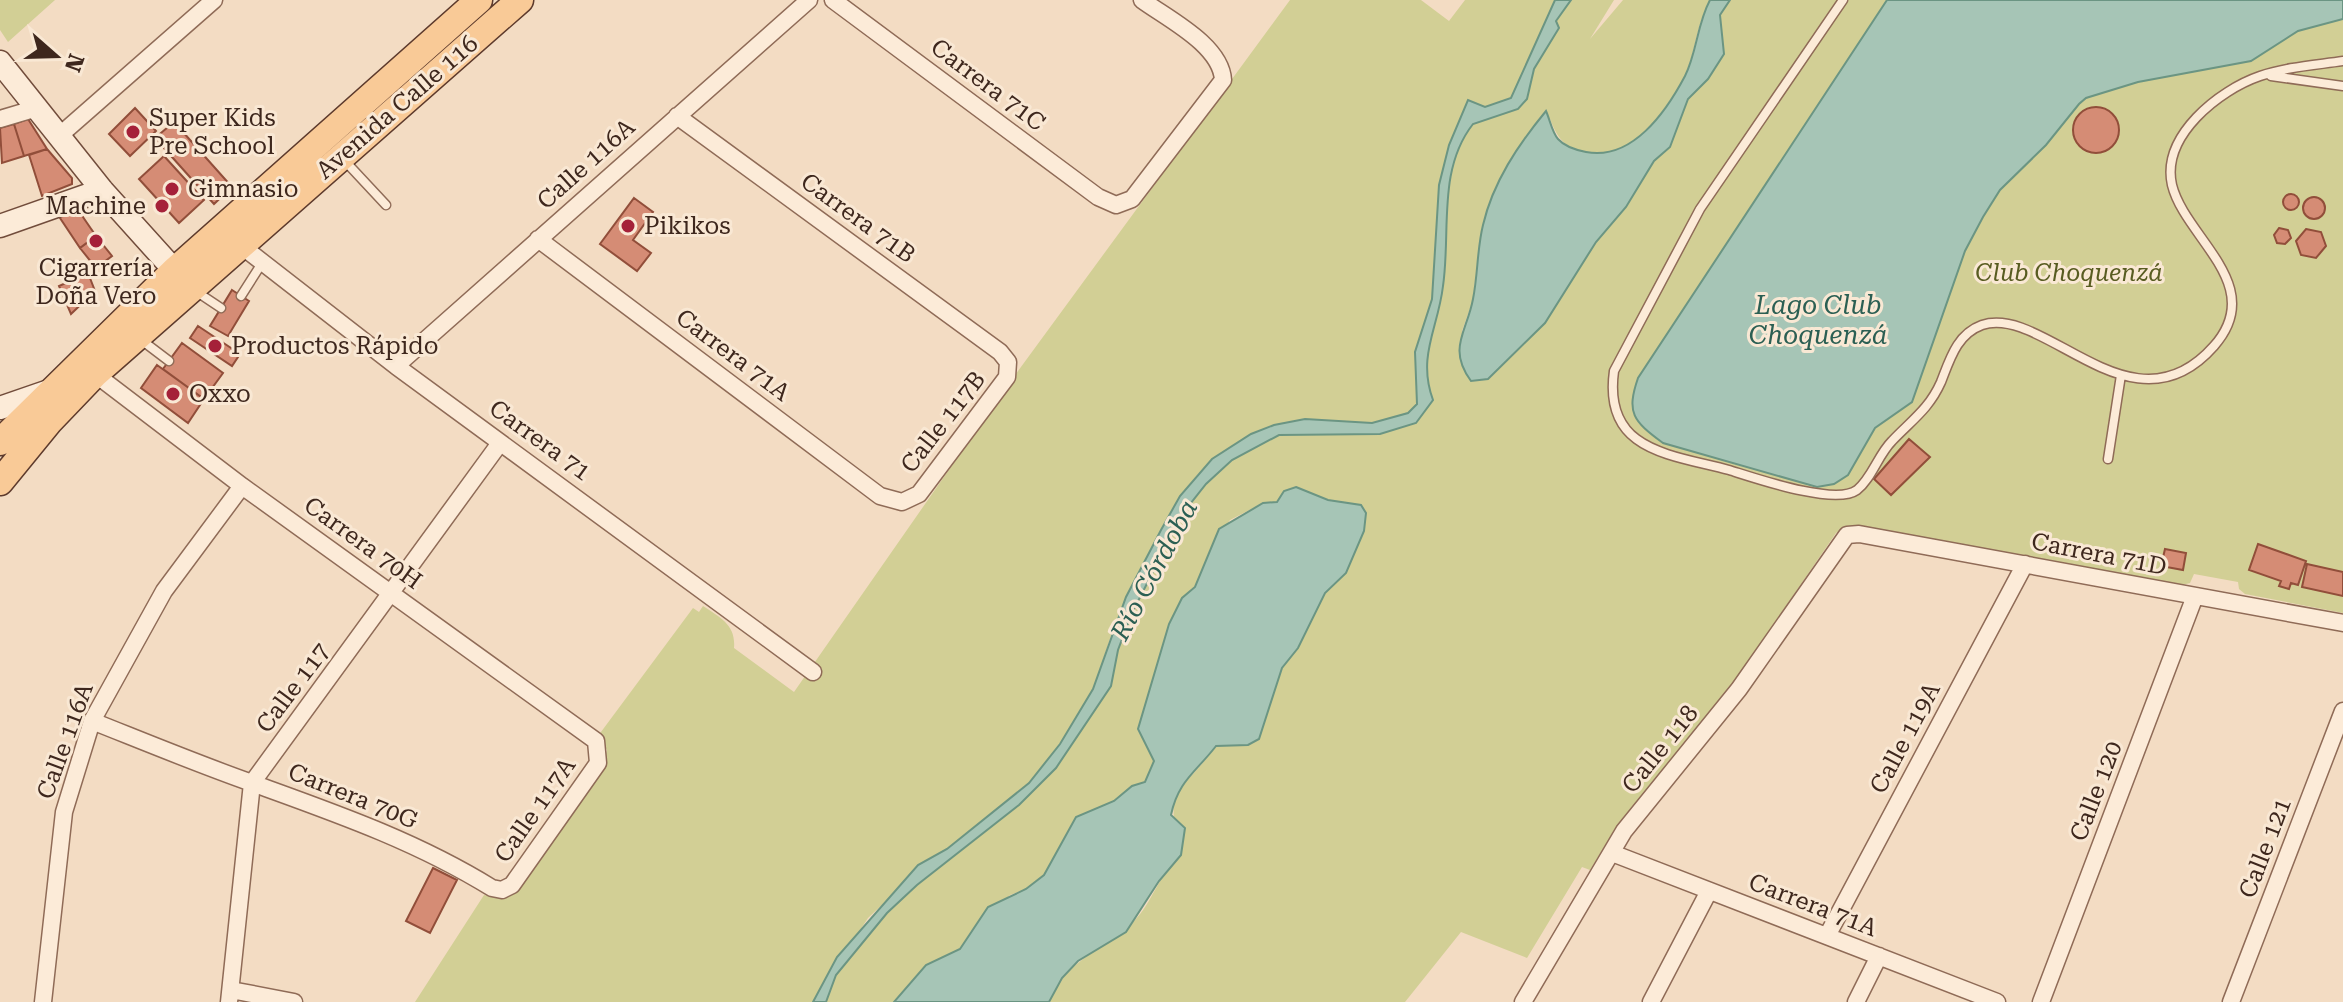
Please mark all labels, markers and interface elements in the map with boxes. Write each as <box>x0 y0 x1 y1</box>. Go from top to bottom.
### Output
north arrow <box>16 16 96 96</box>
street label: Avenida Calle 116 <box>311 29 483 185</box>
street label: Carrera 71C <box>925 33 1051 137</box>
text: N <box>60 50 89 75</box>
place label: Super Kids Pre School <box>149 104 276 160</box>
street label: Calle 116A <box>532 113 641 215</box>
marker: Super Kids Pre School <box>124 123 142 141</box>
street label: Carrera 71B <box>795 167 921 269</box>
place label: Gimnasio <box>188 175 298 203</box>
marker: Gimnasio <box>163 180 181 198</box>
place label: Machine <box>45 192 146 220</box>
marker: Machine <box>153 197 171 215</box>
place label: Pikikos <box>644 212 731 240</box>
marker: Pikikos <box>619 217 637 235</box>
marker: Cigarrería Doña Vero <box>87 232 105 250</box>
place label: Cigarrería Doña Vero <box>36 254 156 310</box>
park label: Club Choquenzá <box>1975 259 2163 287</box>
water label: Lago Club Choquenzá <box>1749 290 1887 350</box>
street label: Carrera 71A <box>671 303 796 407</box>
place label: Productos Rápido <box>231 332 438 360</box>
marker: Productos Rápido <box>206 337 224 355</box>
street label: Calle 117B <box>895 366 991 478</box>
place label: Oxxo <box>189 380 251 408</box>
marker: Oxxo <box>164 385 182 403</box>
street label: Carrera 71 <box>484 394 596 486</box>
street label: Carrera 70H <box>299 491 427 595</box>
water label: Río Córdoba <box>1104 495 1203 646</box>
street label: Carrera 71D <box>2029 527 2169 581</box>
street label: Calle 117 <box>250 638 336 738</box>
street label: Calle 119A <box>1864 678 1946 798</box>
street label: Calle 116A <box>31 679 99 803</box>
street label: Calle 118 <box>1616 700 1704 798</box>
street label: Calle 120 <box>2064 737 2128 845</box>
street label: Calle 117A <box>489 752 581 868</box>
street label: Carrera 70G <box>284 757 422 835</box>
street label: Calle 121 <box>2233 794 2297 902</box>
street label: Carrera 71A <box>1745 868 1881 942</box>

